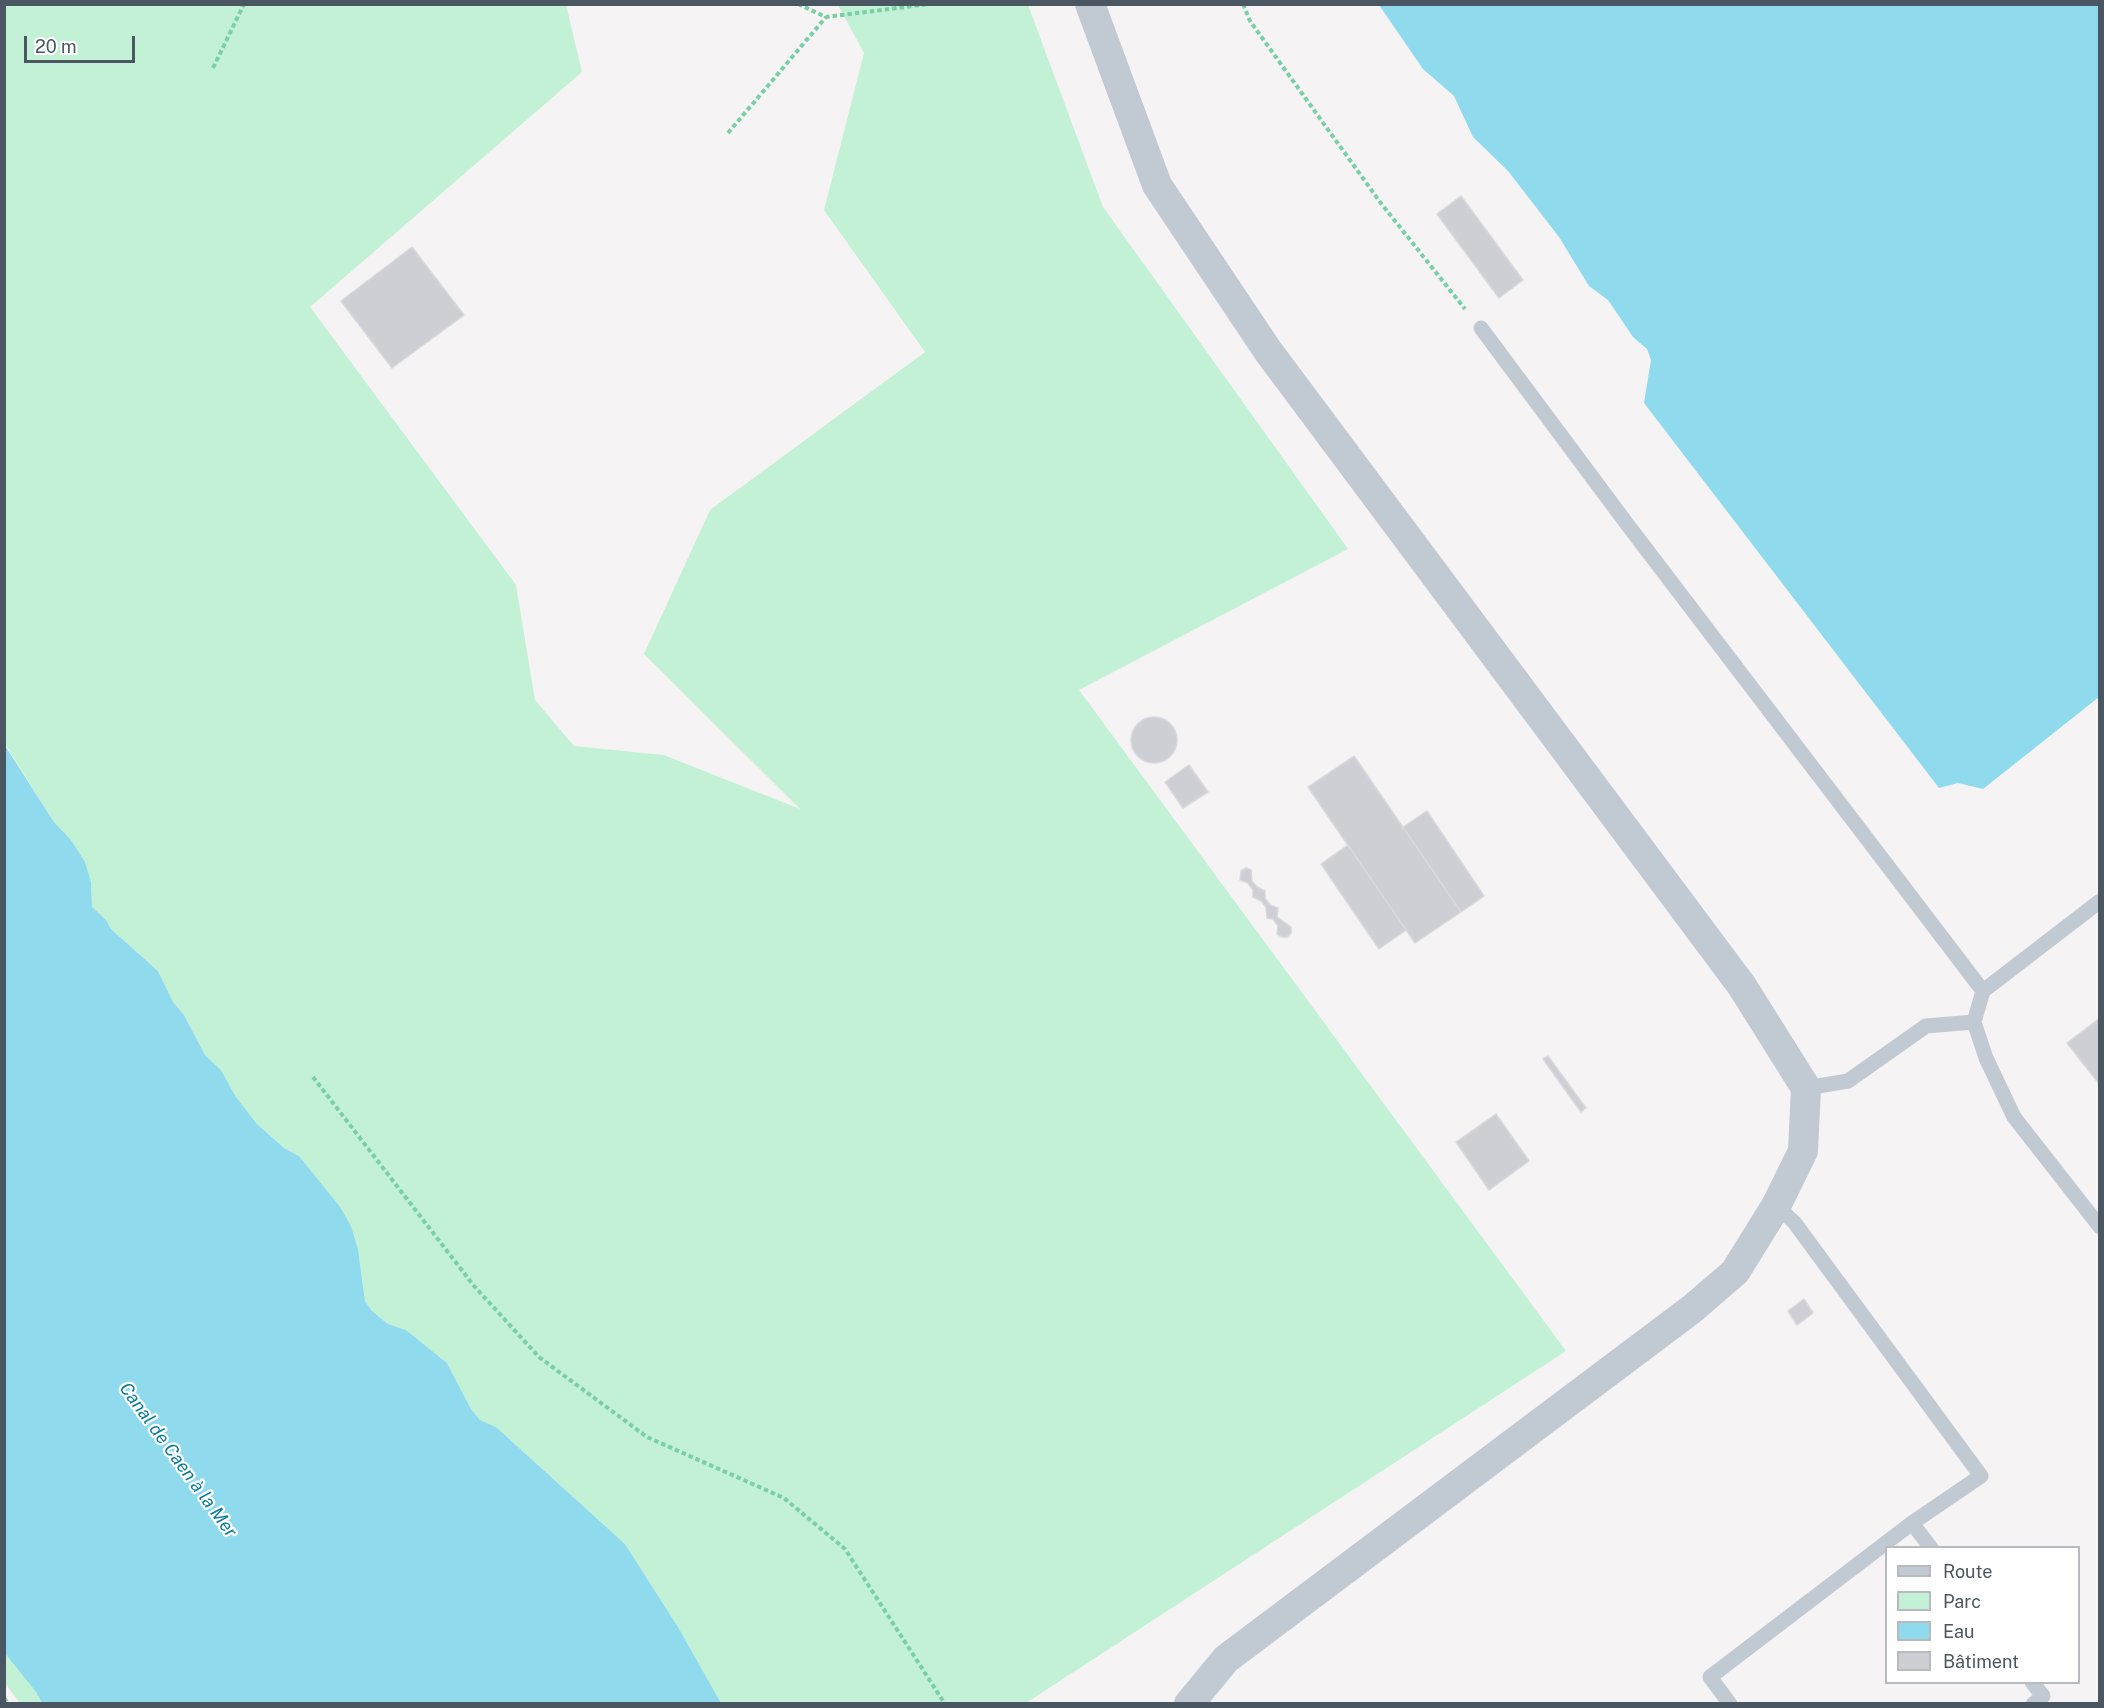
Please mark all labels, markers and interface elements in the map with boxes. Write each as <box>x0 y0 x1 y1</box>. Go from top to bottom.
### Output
scale bar <box>27 24 138 62</box>
text: 20 m <box>35 36 77 57</box>
water label: Canal de Caen à la Mer <box>115 1378 241 1542</box>
legend <box>1885 1546 2080 1684</box>
text: Route <box>1943 1561 1992 1582</box>
text: Parc <box>1943 1591 1981 1612</box>
text: Eau <box>1943 1621 1974 1642</box>
text: Bâtiment <box>1943 1651 2019 1672</box>

